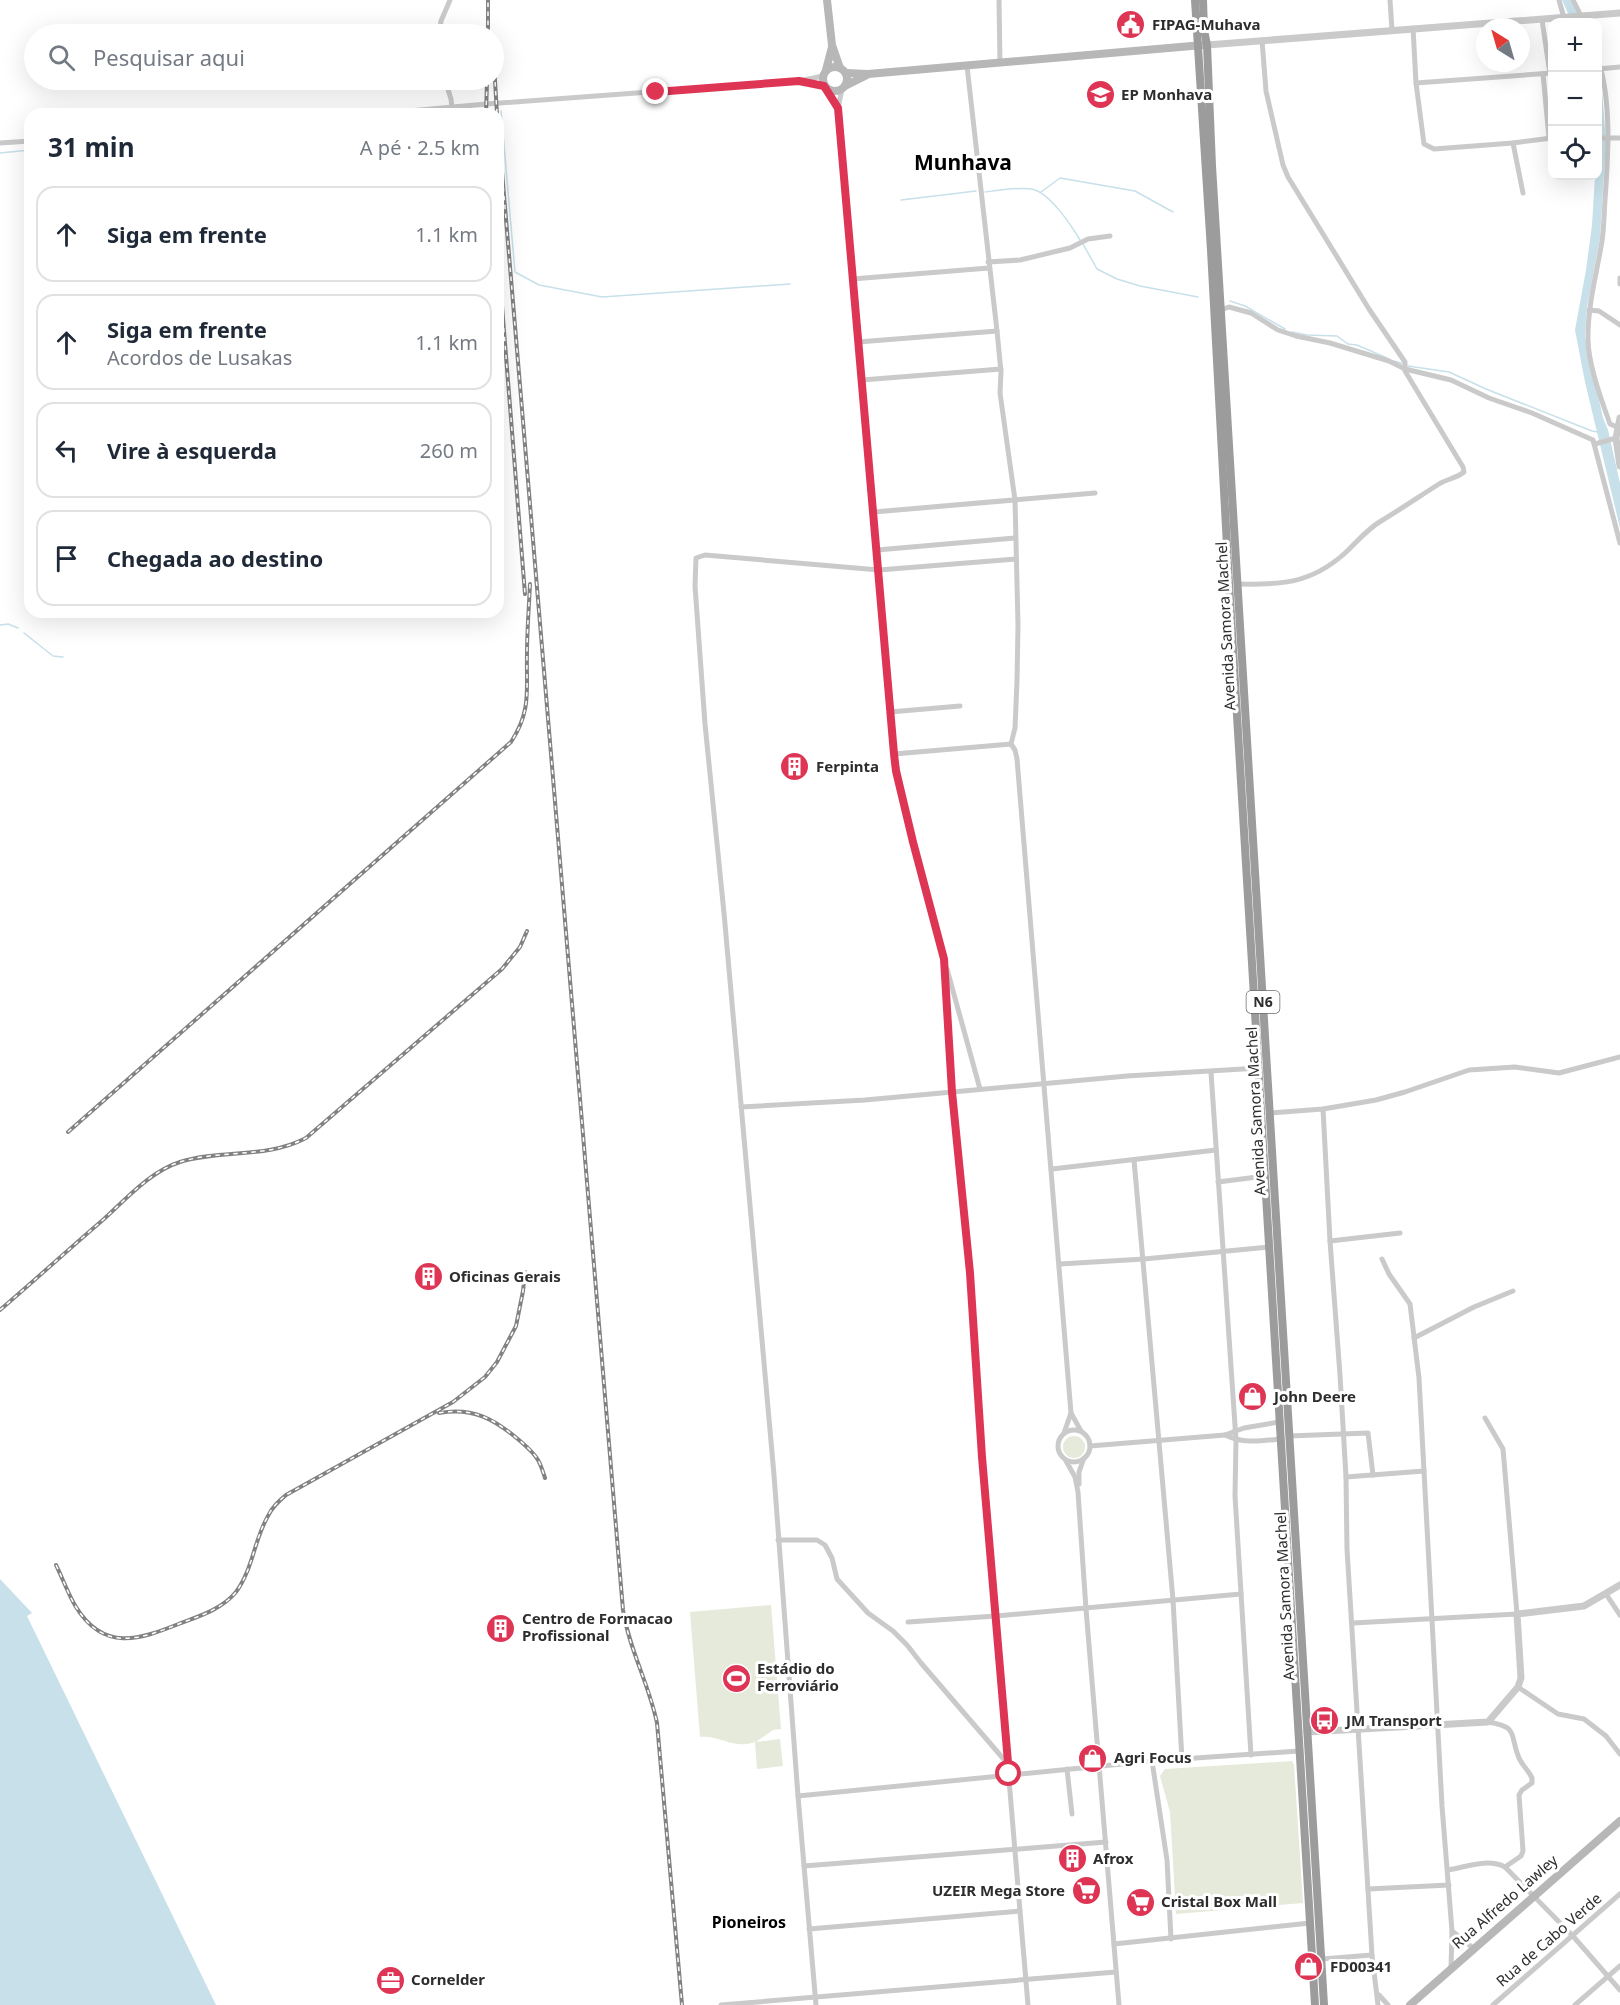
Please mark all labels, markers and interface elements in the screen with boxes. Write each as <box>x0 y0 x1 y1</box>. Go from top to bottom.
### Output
public building icon: FIPAG-Muhava <box>1115 9 1147 41</box>
place label: FIPAG-Muhava <box>1152 14 1261 34</box>
north arrow <box>1476 18 1530 72</box>
map controls <box>1548 18 1602 180</box>
button: + <box>1548 18 1602 72</box>
search box <box>24 24 504 90</box>
icon: search <box>45 41 78 74</box>
text: Pesquisar aqui <box>93 42 245 72</box>
button: − <box>1548 72 1602 126</box>
route end <box>642 78 668 104</box>
school or university icon: EP Monhava <box>1084 79 1116 111</box>
place label: EP Monhava <box>1121 84 1212 104</box>
button: locate <box>1548 126 1602 180</box>
text: 31 min <box>48 129 135 165</box>
text: A pé · 2.5 km <box>360 134 480 161</box>
district label: Munhava <box>914 148 1012 176</box>
icon: ahead <box>50 218 83 251</box>
text: Siga em frente <box>107 219 267 249</box>
text: 1.1 km <box>415 221 478 248</box>
text: Siga em frente <box>107 314 267 344</box>
icon: ahead <box>50 326 83 359</box>
text: 1.1 km <box>415 329 478 356</box>
text: Acordos de Lusakas <box>107 344 292 371</box>
icon: left <box>50 434 83 467</box>
text: Vire à esquerda <box>107 435 277 465</box>
text: 260 m <box>420 437 478 464</box>
street label: Avenida Samora Machel <box>1211 541 1239 711</box>
icon: arrive <box>50 542 83 575</box>
text: Chegada ao destino <box>107 543 323 573</box>
building icon: Ferpinta <box>779 751 811 783</box>
place label: Ferpinta <box>816 756 879 776</box>
road number: N6 <box>1246 991 1280 1013</box>
street label: Avenida Samora Machel <box>1241 1026 1269 1196</box>
building icon: Oficinas Gerais <box>412 1261 444 1293</box>
place label: Oficinas Gerais <box>449 1266 561 1286</box>
shop icon: John Deere <box>1237 1381 1269 1413</box>
place label: John Deere <box>1272 1386 1356 1406</box>
street label: Avenida Samora Machel <box>1270 1511 1298 1681</box>
place label: Centro de Formacao Profissional <box>522 1608 673 1645</box>
building icon: Centro de Formacao Profissional <box>485 1612 517 1644</box>
place label: Estádio do Ferroviário <box>757 1658 839 1695</box>
sports icon: Estádio do Ferroviário <box>720 1662 752 1694</box>
bus stop icon: JM Transport <box>1309 1705 1341 1737</box>
place label: JM Transport <box>1344 1710 1442 1730</box>
shop icon: Agri Focus <box>1077 1742 1109 1774</box>
place label: Agri Focus <box>1114 1747 1192 1767</box>
route start <box>995 1760 1021 1786</box>
building icon: Afrox <box>1056 1843 1088 1875</box>
place label: Afrox <box>1093 1848 1134 1868</box>
street label: Rua Alfredo Lawley <box>1447 1850 1562 1953</box>
supermarket icon: UZEIR Mega Store <box>1070 1875 1102 1907</box>
place label: UZEIR Mega Store <box>932 1880 1065 1900</box>
supermarket icon: Cristal Box Mall <box>1124 1886 1156 1918</box>
street label: Rua de Cabo Verde <box>1491 1888 1605 1991</box>
place label: Cristal Box Mall <box>1161 1891 1277 1911</box>
district label: Pioneiros <box>712 1911 786 1933</box>
shop icon: FD00341 <box>1293 1951 1325 1983</box>
place label: FD00341 <box>1330 1956 1392 1976</box>
office icon: Cornelder <box>374 1964 406 1996</box>
place label: Cornelder <box>411 1969 485 1989</box>

